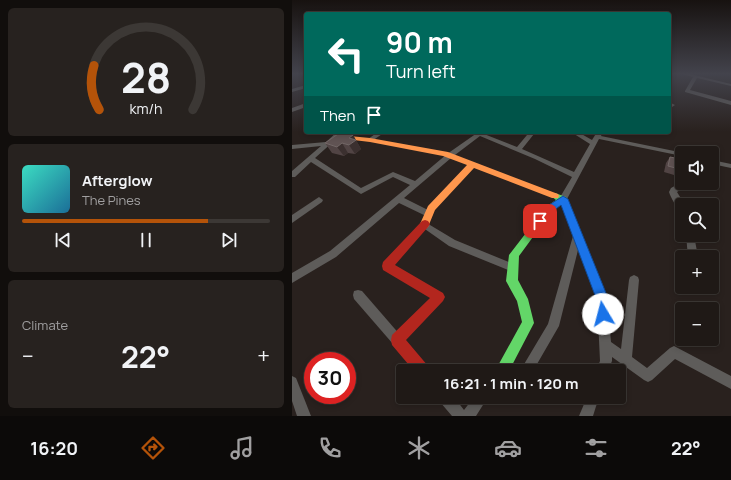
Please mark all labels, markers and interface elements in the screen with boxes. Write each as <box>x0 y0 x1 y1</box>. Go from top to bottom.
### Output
text: 90 m <box>386 23 453 61</box>
icon: left <box>320 28 372 80</box>
text: 28 <box>121 49 171 105</box>
text: Turn left <box>386 59 456 83</box>
text: km/h <box>129 99 163 118</box>
icon: arrive <box>363 104 385 126</box>
text: Then <box>320 105 355 126</box>
map controls <box>675 146 719 346</box>
button: sound <box>675 146 719 190</box>
text: Afterglow <box>82 170 153 191</box>
text: The Pines <box>82 191 141 209</box>
button: search <box>675 198 719 242</box>
pin <box>523 204 557 238</box>
icon: arrive <box>529 210 551 232</box>
icon: previous <box>52 229 74 251</box>
icon: pause <box>135 229 157 251</box>
icon: next <box>218 229 240 251</box>
button: + <box>675 250 719 294</box>
position arrow <box>582 293 624 335</box>
button: − <box>675 302 719 346</box>
text: Climate <box>22 316 68 334</box>
text: 22° <box>121 336 170 377</box>
text: − <box>22 341 34 371</box>
text: + <box>257 341 270 371</box>
speed limit sign: 30 <box>304 352 356 404</box>
text: 16:21 · 1 min · 120 m <box>443 373 579 394</box>
icon: directions <box>139 434 167 462</box>
icon: music <box>228 434 256 462</box>
icon: phone <box>316 434 344 462</box>
icon: climate <box>405 434 433 462</box>
icon: car <box>494 434 522 462</box>
icon: filters <box>582 434 610 462</box>
text: 16:20 <box>30 436 78 460</box>
text: 22° <box>671 436 701 460</box>

